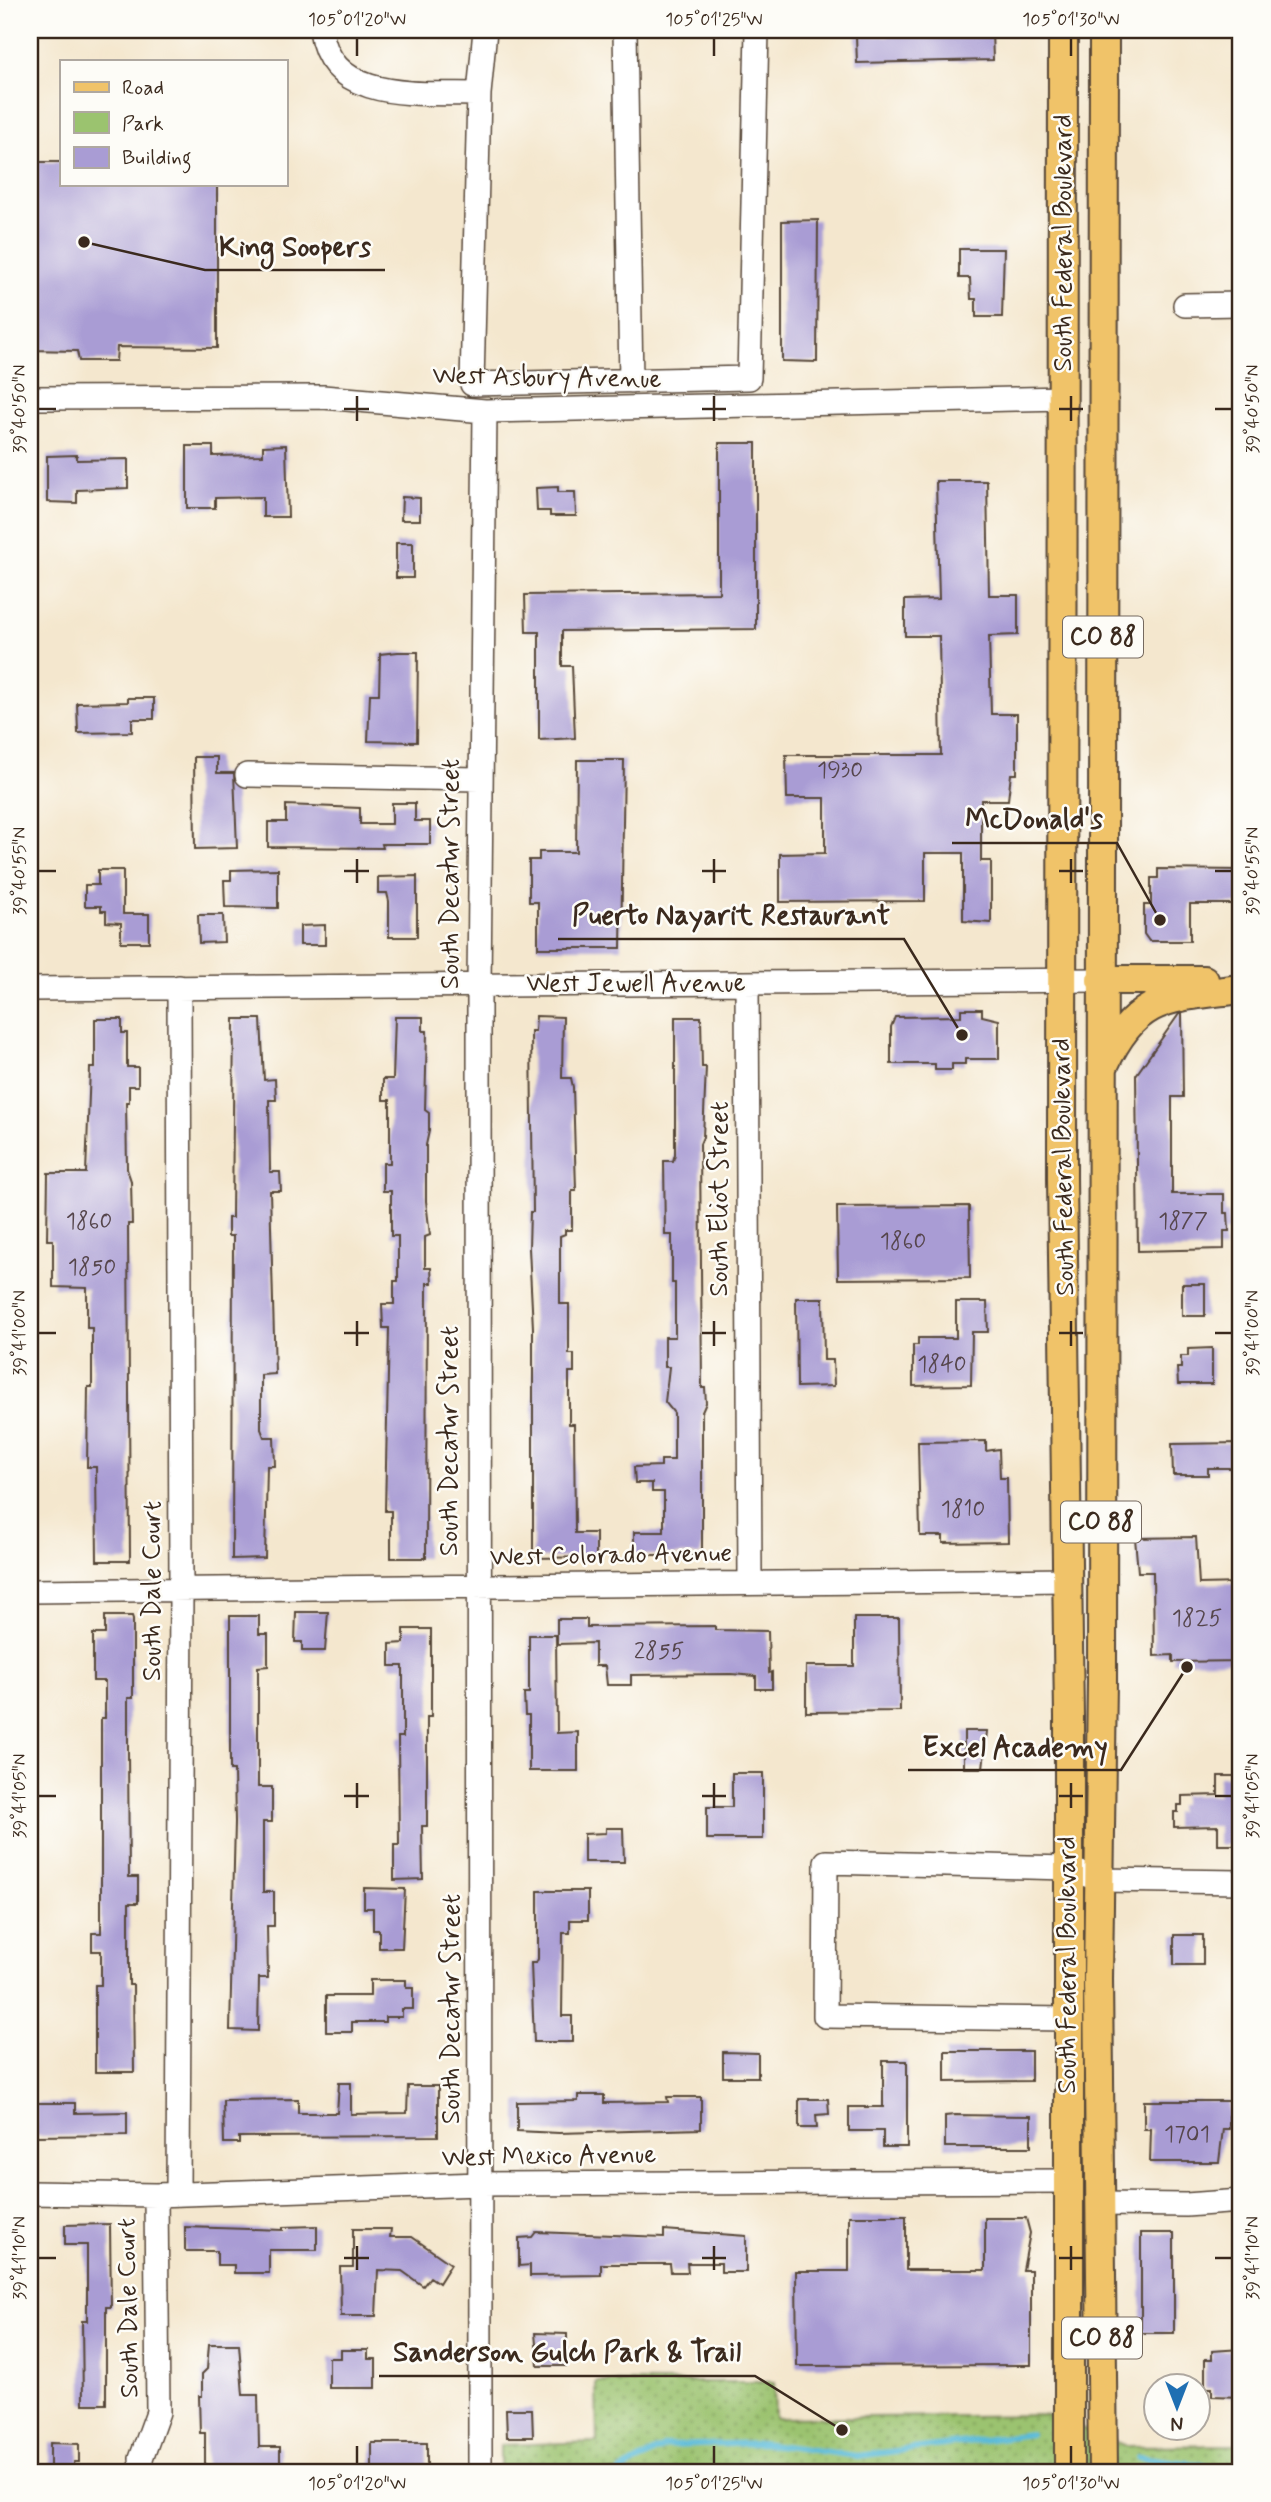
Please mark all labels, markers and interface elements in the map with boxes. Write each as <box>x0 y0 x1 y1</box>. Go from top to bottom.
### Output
text: 105°01'20"W <box>308 8 406 32</box>
text: 105°01'25"W <box>665 8 763 32</box>
text: 105°01'30"W <box>1022 8 1120 32</box>
legend <box>60 60 287 186</box>
text: Road <box>122 74 164 102</box>
text: Park <box>122 110 164 138</box>
street label: South Federal Boulevard <box>1047 114 1081 372</box>
text: Building <box>122 144 192 174</box>
callout: King Soopers <box>205 221 385 270</box>
text: King Soopers <box>219 230 372 270</box>
street label: West Asbury Avenue <box>432 359 662 397</box>
text: 39°40'50"N <box>8 364 32 454</box>
text: 39°40'50"N <box>1241 364 1265 454</box>
road number: CO 88 <box>1063 616 1143 658</box>
house number: 1930 <box>817 756 863 786</box>
street label: South Decatur Street <box>434 759 468 989</box>
callout: McDonald's <box>952 794 1117 843</box>
text: McDonald's <box>965 802 1103 839</box>
text: 39°40'55"N <box>8 827 32 915</box>
text: 39°40'55"N <box>1241 827 1265 915</box>
callout: Puerto Nayarit Restaurant <box>558 890 904 939</box>
text: Puerto Nayarit Restaurant <box>572 898 890 935</box>
street label: West Jewell Avenue <box>526 967 746 1001</box>
street label: South Federal Boulevard <box>1045 1038 1083 1296</box>
street label: South Eliot Street <box>703 1101 737 1297</box>
house number: 1860 <box>66 1207 112 1237</box>
house number: 1877 <box>1158 1207 1208 1237</box>
house number: 1860 <box>880 1227 926 1257</box>
house number: 1850 <box>68 1253 116 1283</box>
text: 39°41'00"N <box>8 1290 32 1376</box>
text: 39°41'00"N <box>1241 1290 1265 1376</box>
street label: South Decatur Street <box>433 1326 467 1556</box>
house number: 1840 <box>917 1350 967 1380</box>
house number: 1810 <box>941 1495 985 1525</box>
street label: South Dale Court <box>136 1501 170 1681</box>
road number: CO 88 <box>1061 1502 1141 1542</box>
street label: West Colorado Avenue <box>490 1537 732 1575</box>
house number: 1825 <box>1172 1604 1222 1634</box>
house number: 2855 <box>634 1637 684 1667</box>
callout: Excel Academy <box>908 1721 1121 1770</box>
text: Excel Academy <box>922 1730 1108 1767</box>
text: 39°41'05"N <box>8 1753 32 1839</box>
text: 39°41'05"N <box>1241 1753 1265 1839</box>
street label: South Federal Boulevard <box>1051 1836 1085 2094</box>
street label: South Decatur Street <box>435 1894 469 2124</box>
house number: 1701 <box>1164 2120 1210 2150</box>
street label: West Mexico Avenue <box>441 2138 657 2176</box>
text: 39°41'10"N <box>8 2216 32 2300</box>
text: 39°41'10"N <box>1241 2216 1265 2300</box>
street label: South Dale Court <box>110 2218 148 2398</box>
road number: CO 88 <box>1062 2318 1142 2358</box>
callout: Sanderson Gulch Park & Trail <box>379 2327 755 2376</box>
text: Sanderson Gulch Park & Trail <box>393 2335 741 2372</box>
north arrow <box>1142 2372 1212 2442</box>
text: N <box>1171 2410 1183 2435</box>
text: 105°01'20"W <box>308 2472 406 2496</box>
text: 105°01'25"W <box>665 2472 763 2496</box>
text: 105°01'30"W <box>1022 2472 1120 2496</box>

